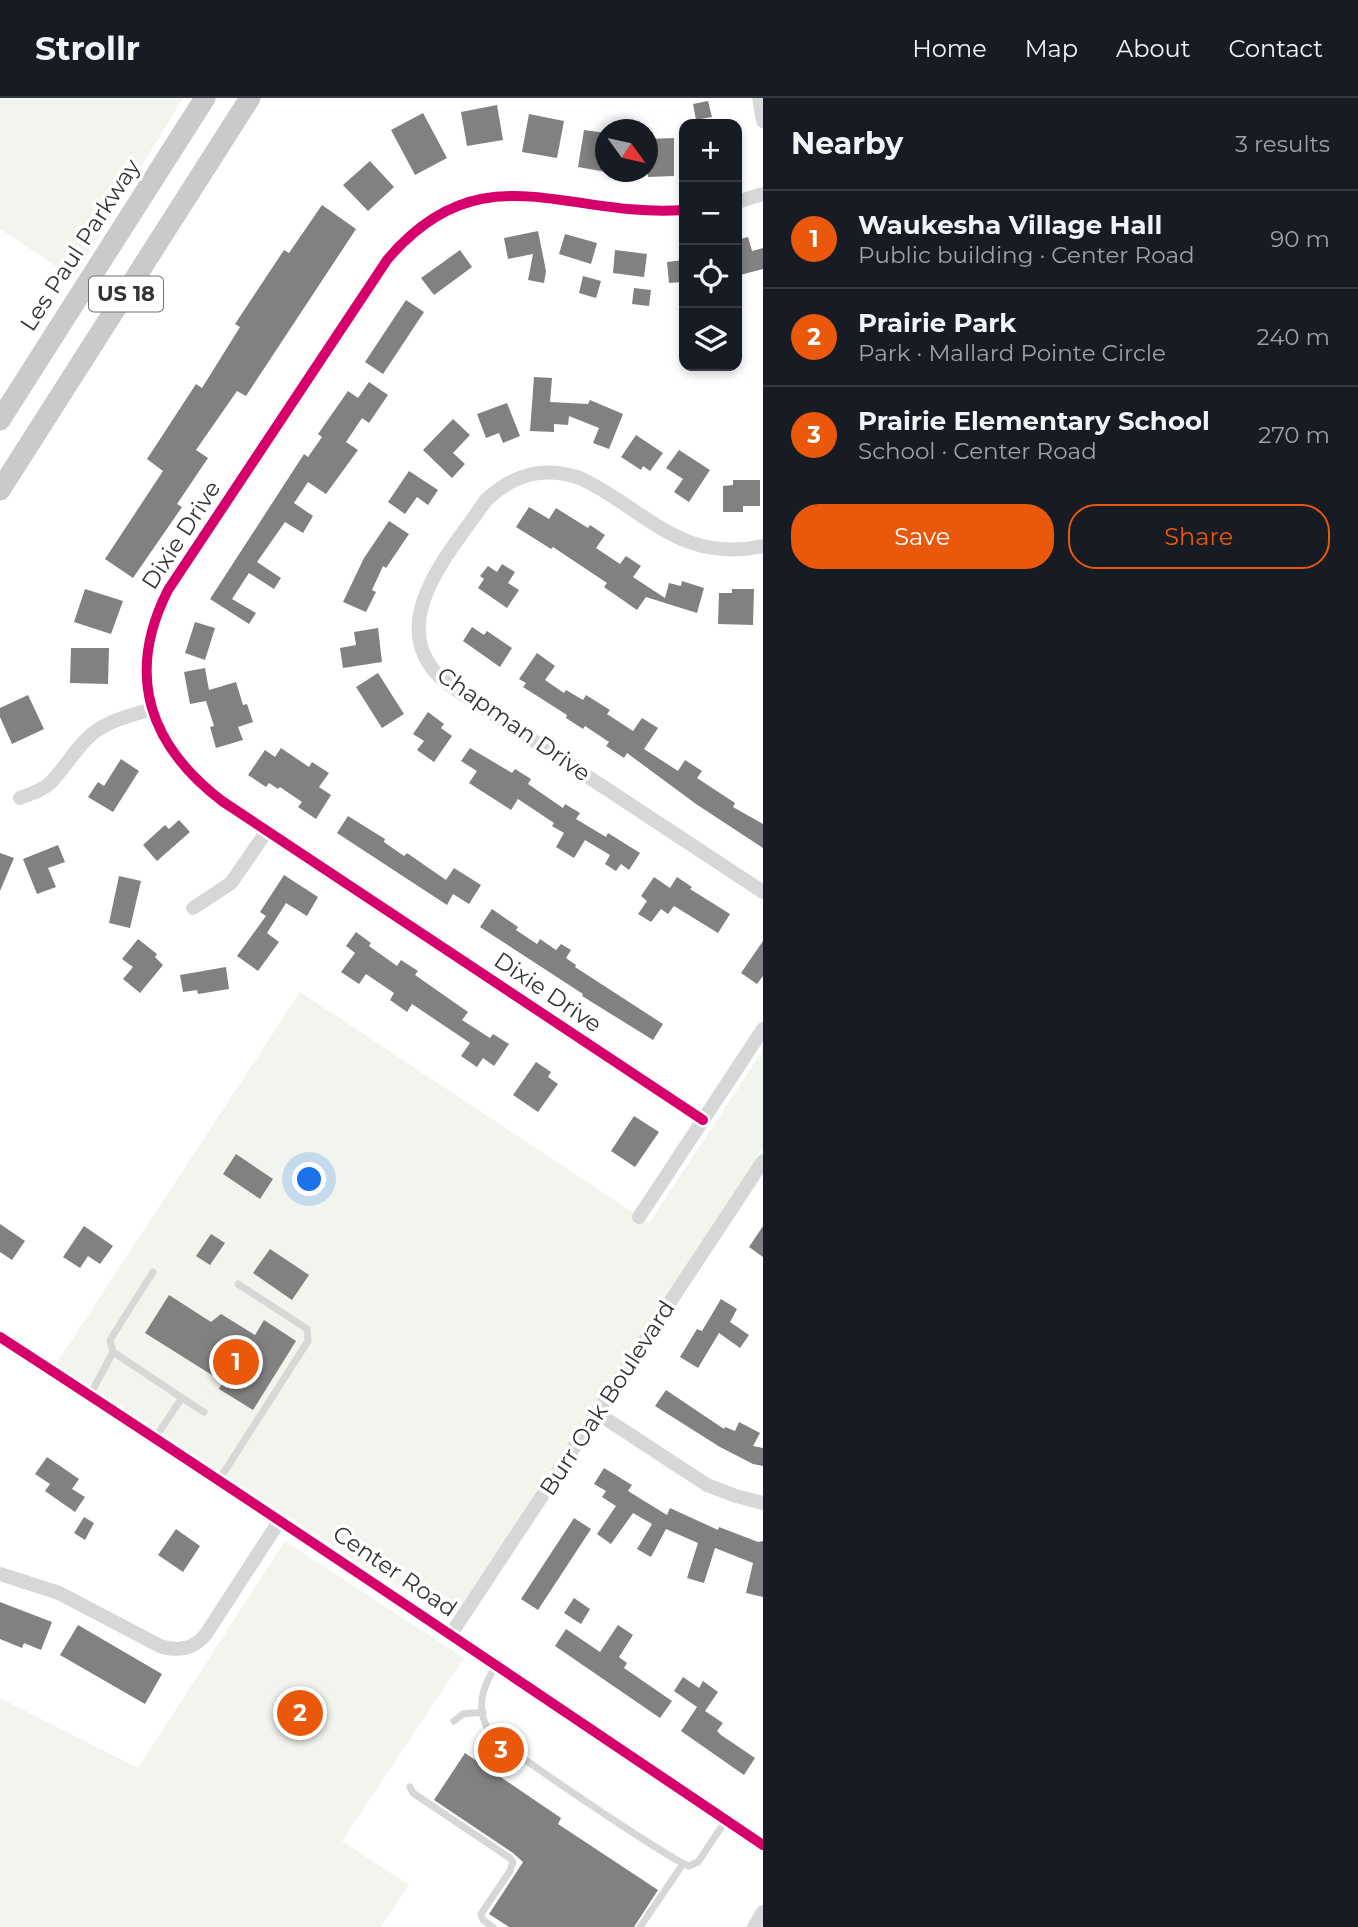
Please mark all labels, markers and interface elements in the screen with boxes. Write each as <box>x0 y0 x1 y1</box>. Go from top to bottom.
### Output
text: Strollr <box>35 28 140 68</box>
text: Home <box>912 34 987 63</box>
text: Map <box>1025 34 1078 63</box>
text: About <box>1116 34 1190 63</box>
text: Contact <box>1228 34 1323 63</box>
north arrow <box>595 119 658 182</box>
map controls <box>679 119 742 371</box>
button: + <box>679 119 742 182</box>
text: Nearby <box>791 125 903 162</box>
text: 3 results <box>1235 130 1330 158</box>
street label: Les Paul Parkway <box>14 153 146 336</box>
button: − <box>679 182 742 245</box>
text: Waukesha Village Hall <box>858 209 1162 241</box>
text: 1 <box>809 225 819 253</box>
text: 90 m <box>1270 225 1330 253</box>
text: Public building · Center Road <box>858 241 1195 269</box>
button: locate <box>679 245 742 308</box>
road number: US 18 <box>89 276 163 312</box>
text: Prairie Park <box>858 307 1016 339</box>
button: layers <box>679 308 742 371</box>
text: 2 <box>807 323 821 351</box>
text: 240 m <box>1257 323 1330 351</box>
text: Park · Mallard Pointe Circle <box>858 339 1166 367</box>
text: Prairie Elementary School <box>858 405 1210 437</box>
text: 3 <box>807 421 821 449</box>
text: 270 m <box>1258 421 1330 449</box>
text: School · Center Road <box>858 437 1097 465</box>
street label: Dixie Drive <box>136 475 226 595</box>
button: Save <box>791 504 1054 569</box>
button: Share <box>1068 504 1330 569</box>
street label: Chapman Drive <box>432 661 596 787</box>
street label: Dixie Drive <box>489 946 607 1038</box>
your location <box>292 1162 326 1196</box>
street label: Burr Oak Boulevard <box>533 1295 681 1501</box>
pin: 1 <box>213 1336 259 1388</box>
street label: Center Road <box>328 1519 462 1623</box>
pin: 2 <box>277 1687 323 1739</box>
pin: 3 <box>478 1724 524 1776</box>

